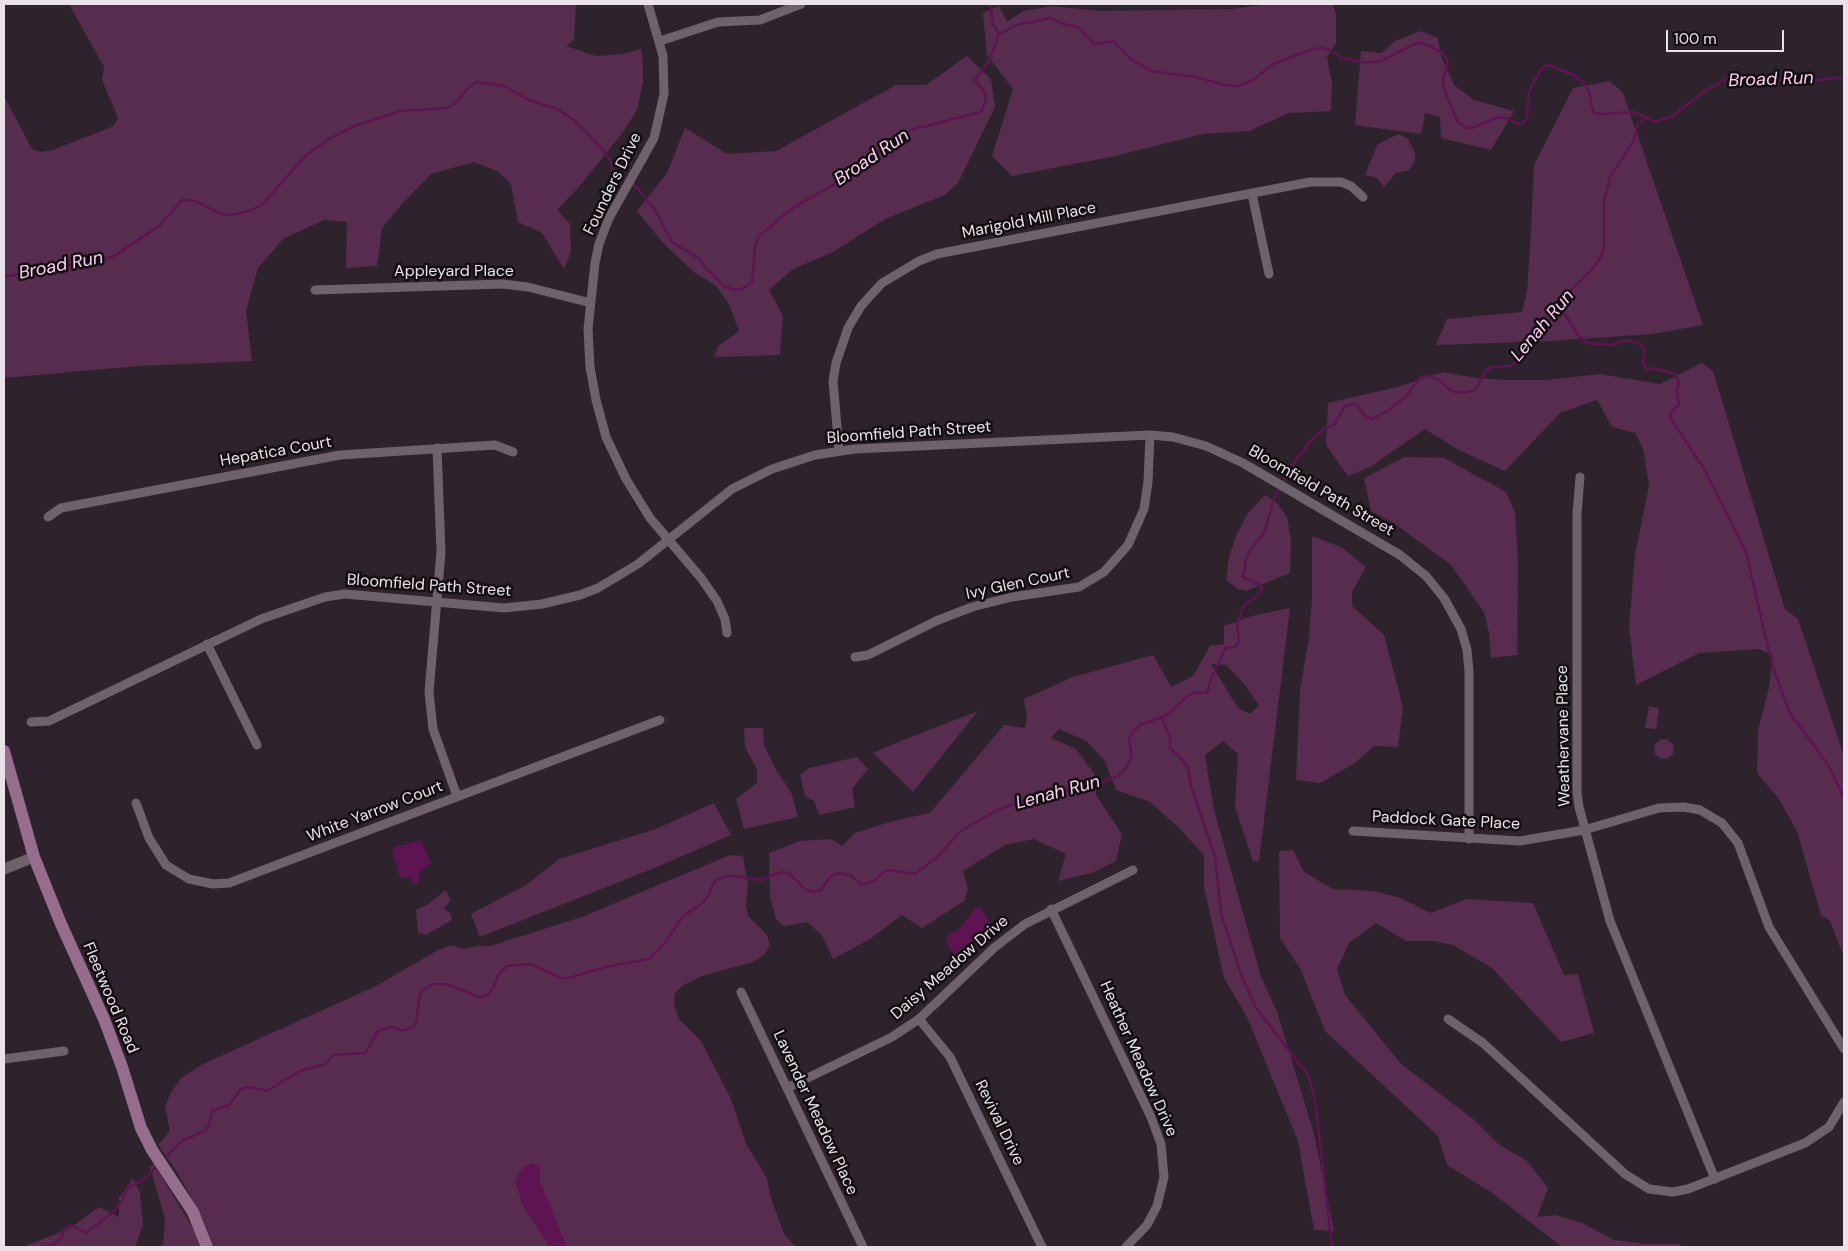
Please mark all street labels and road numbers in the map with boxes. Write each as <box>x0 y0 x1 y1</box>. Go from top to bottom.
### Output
street label: Founders Drive <box>580 130 646 238</box>
street label: Marigold Mill Place <box>960 199 1098 243</box>
street label: Appleyard Place <box>394 262 514 282</box>
street label: Bloomfield Path Street <box>826 418 992 448</box>
street label: Hepatica Court <box>219 433 333 471</box>
street label: Bloomfield Path Street <box>1245 441 1397 541</box>
street label: Ivy Glen Court <box>964 564 1072 604</box>
street label: Bloomfield Path Street <box>346 571 512 601</box>
street label: Weathervane Place <box>1553 665 1575 807</box>
street label: White Yarrow Court <box>304 777 446 847</box>
street label: Paddock Gate Place <box>1371 808 1521 834</box>
street label: Daisy Meadow Drive <box>887 912 1013 1024</box>
street label: Fleetwood Road <box>78 940 142 1056</box>
street label: Heather Meadow Drive <box>1095 978 1181 1140</box>
street label: Lavender Meadow Place <box>768 1028 862 1198</box>
street label: Revival Drive <box>970 1077 1028 1169</box>

